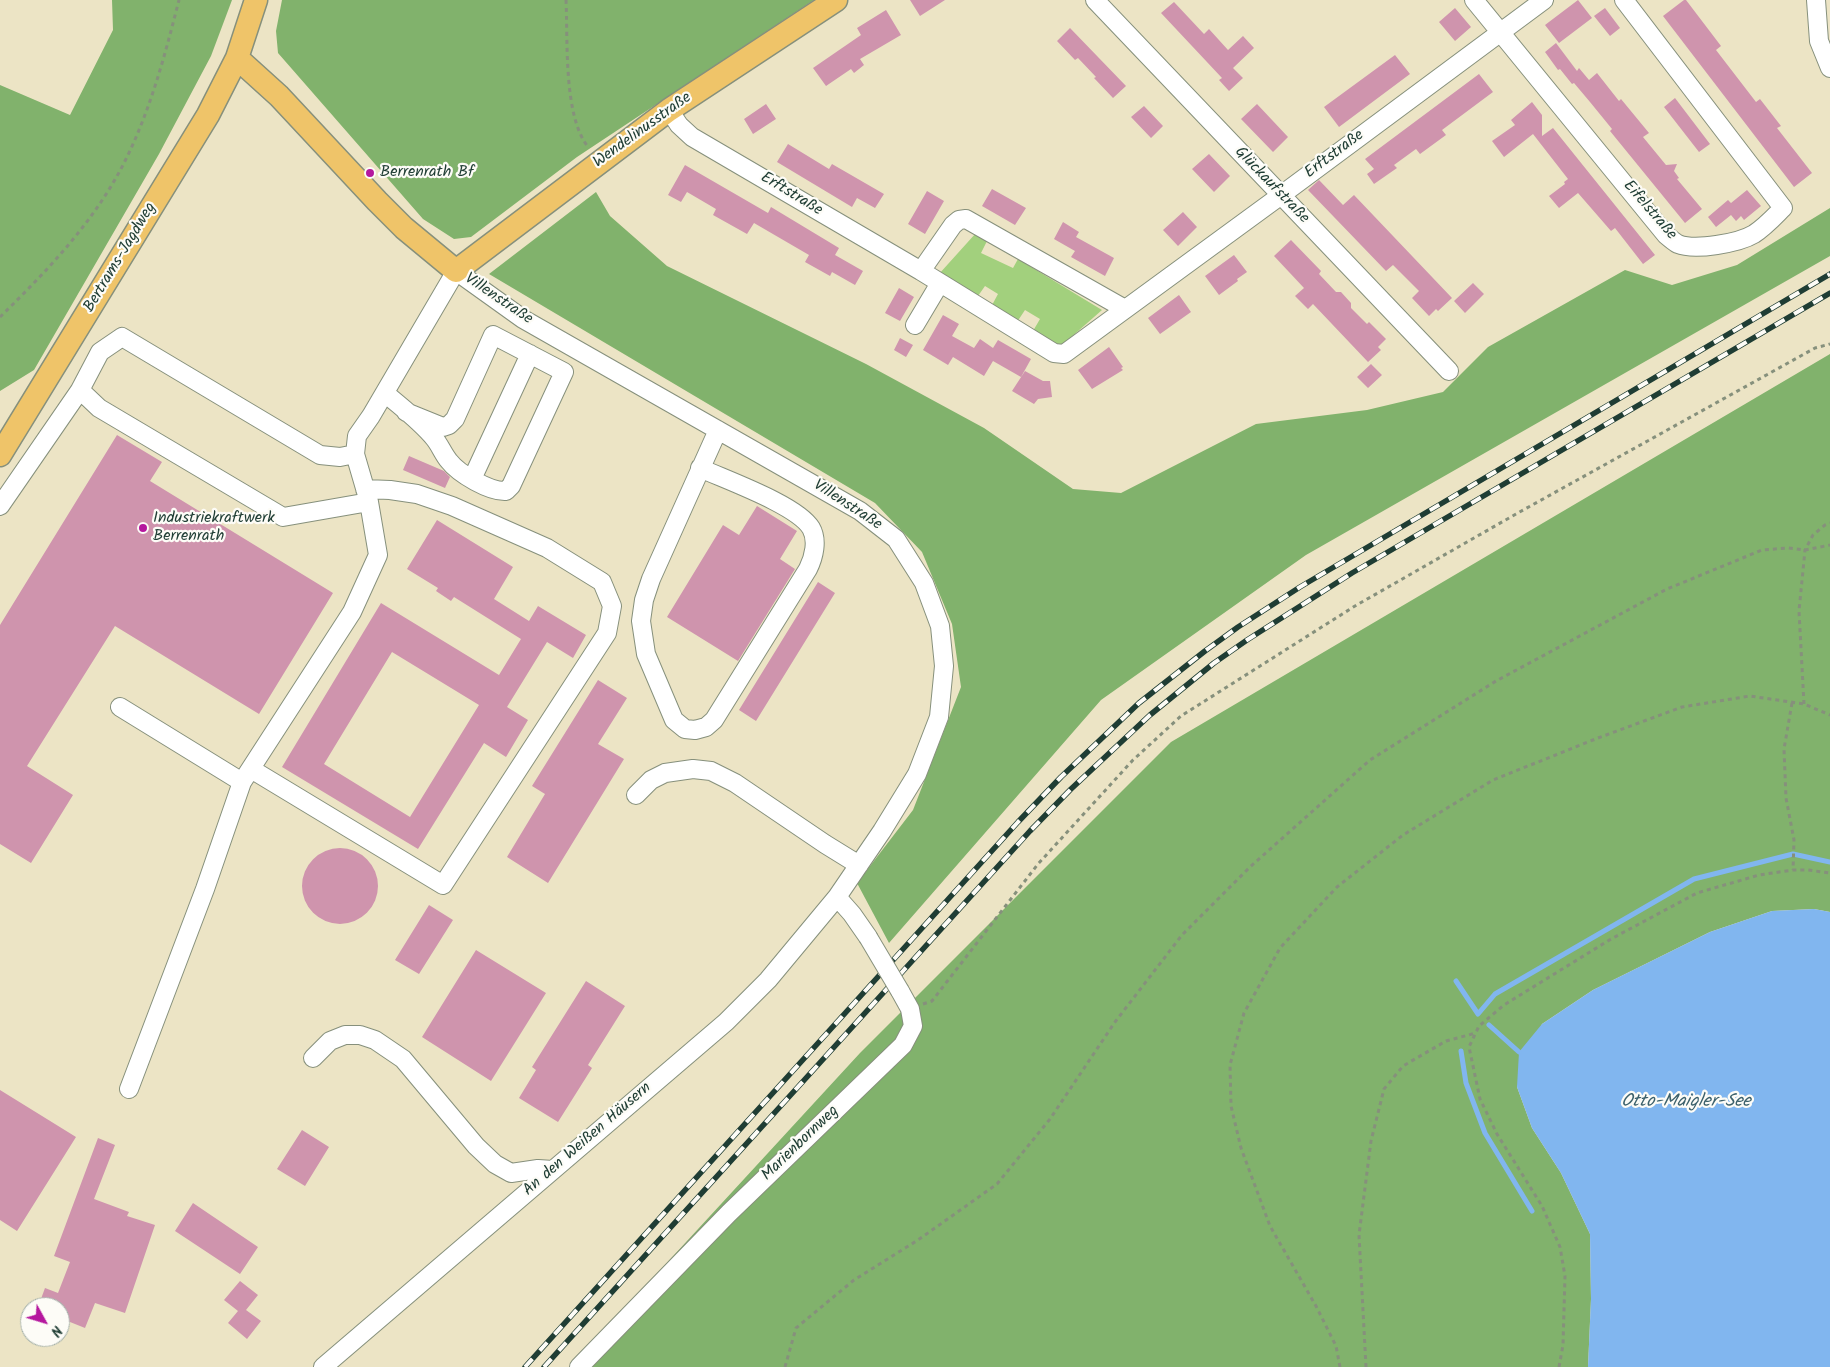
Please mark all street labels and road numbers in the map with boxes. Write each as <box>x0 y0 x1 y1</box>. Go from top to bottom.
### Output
street label: Wendelinusstraße <box>590 89 696 173</box>
street label: Erftstraße <box>1302 127 1368 183</box>
street label: Glückaufstraße <box>1230 144 1312 228</box>
street label: Erftstraße <box>756 169 826 221</box>
street label: Eifelstraße <box>1618 177 1680 245</box>
street label: Bertrams-Jagdweg <box>81 200 161 316</box>
street label: Villenstraße <box>460 270 536 330</box>
street label: Villenstraße <box>809 477 885 535</box>
street label: An den Weißen Häusern <box>520 1079 656 1201</box>
street label: Marienbornweg <box>758 1102 844 1186</box>

